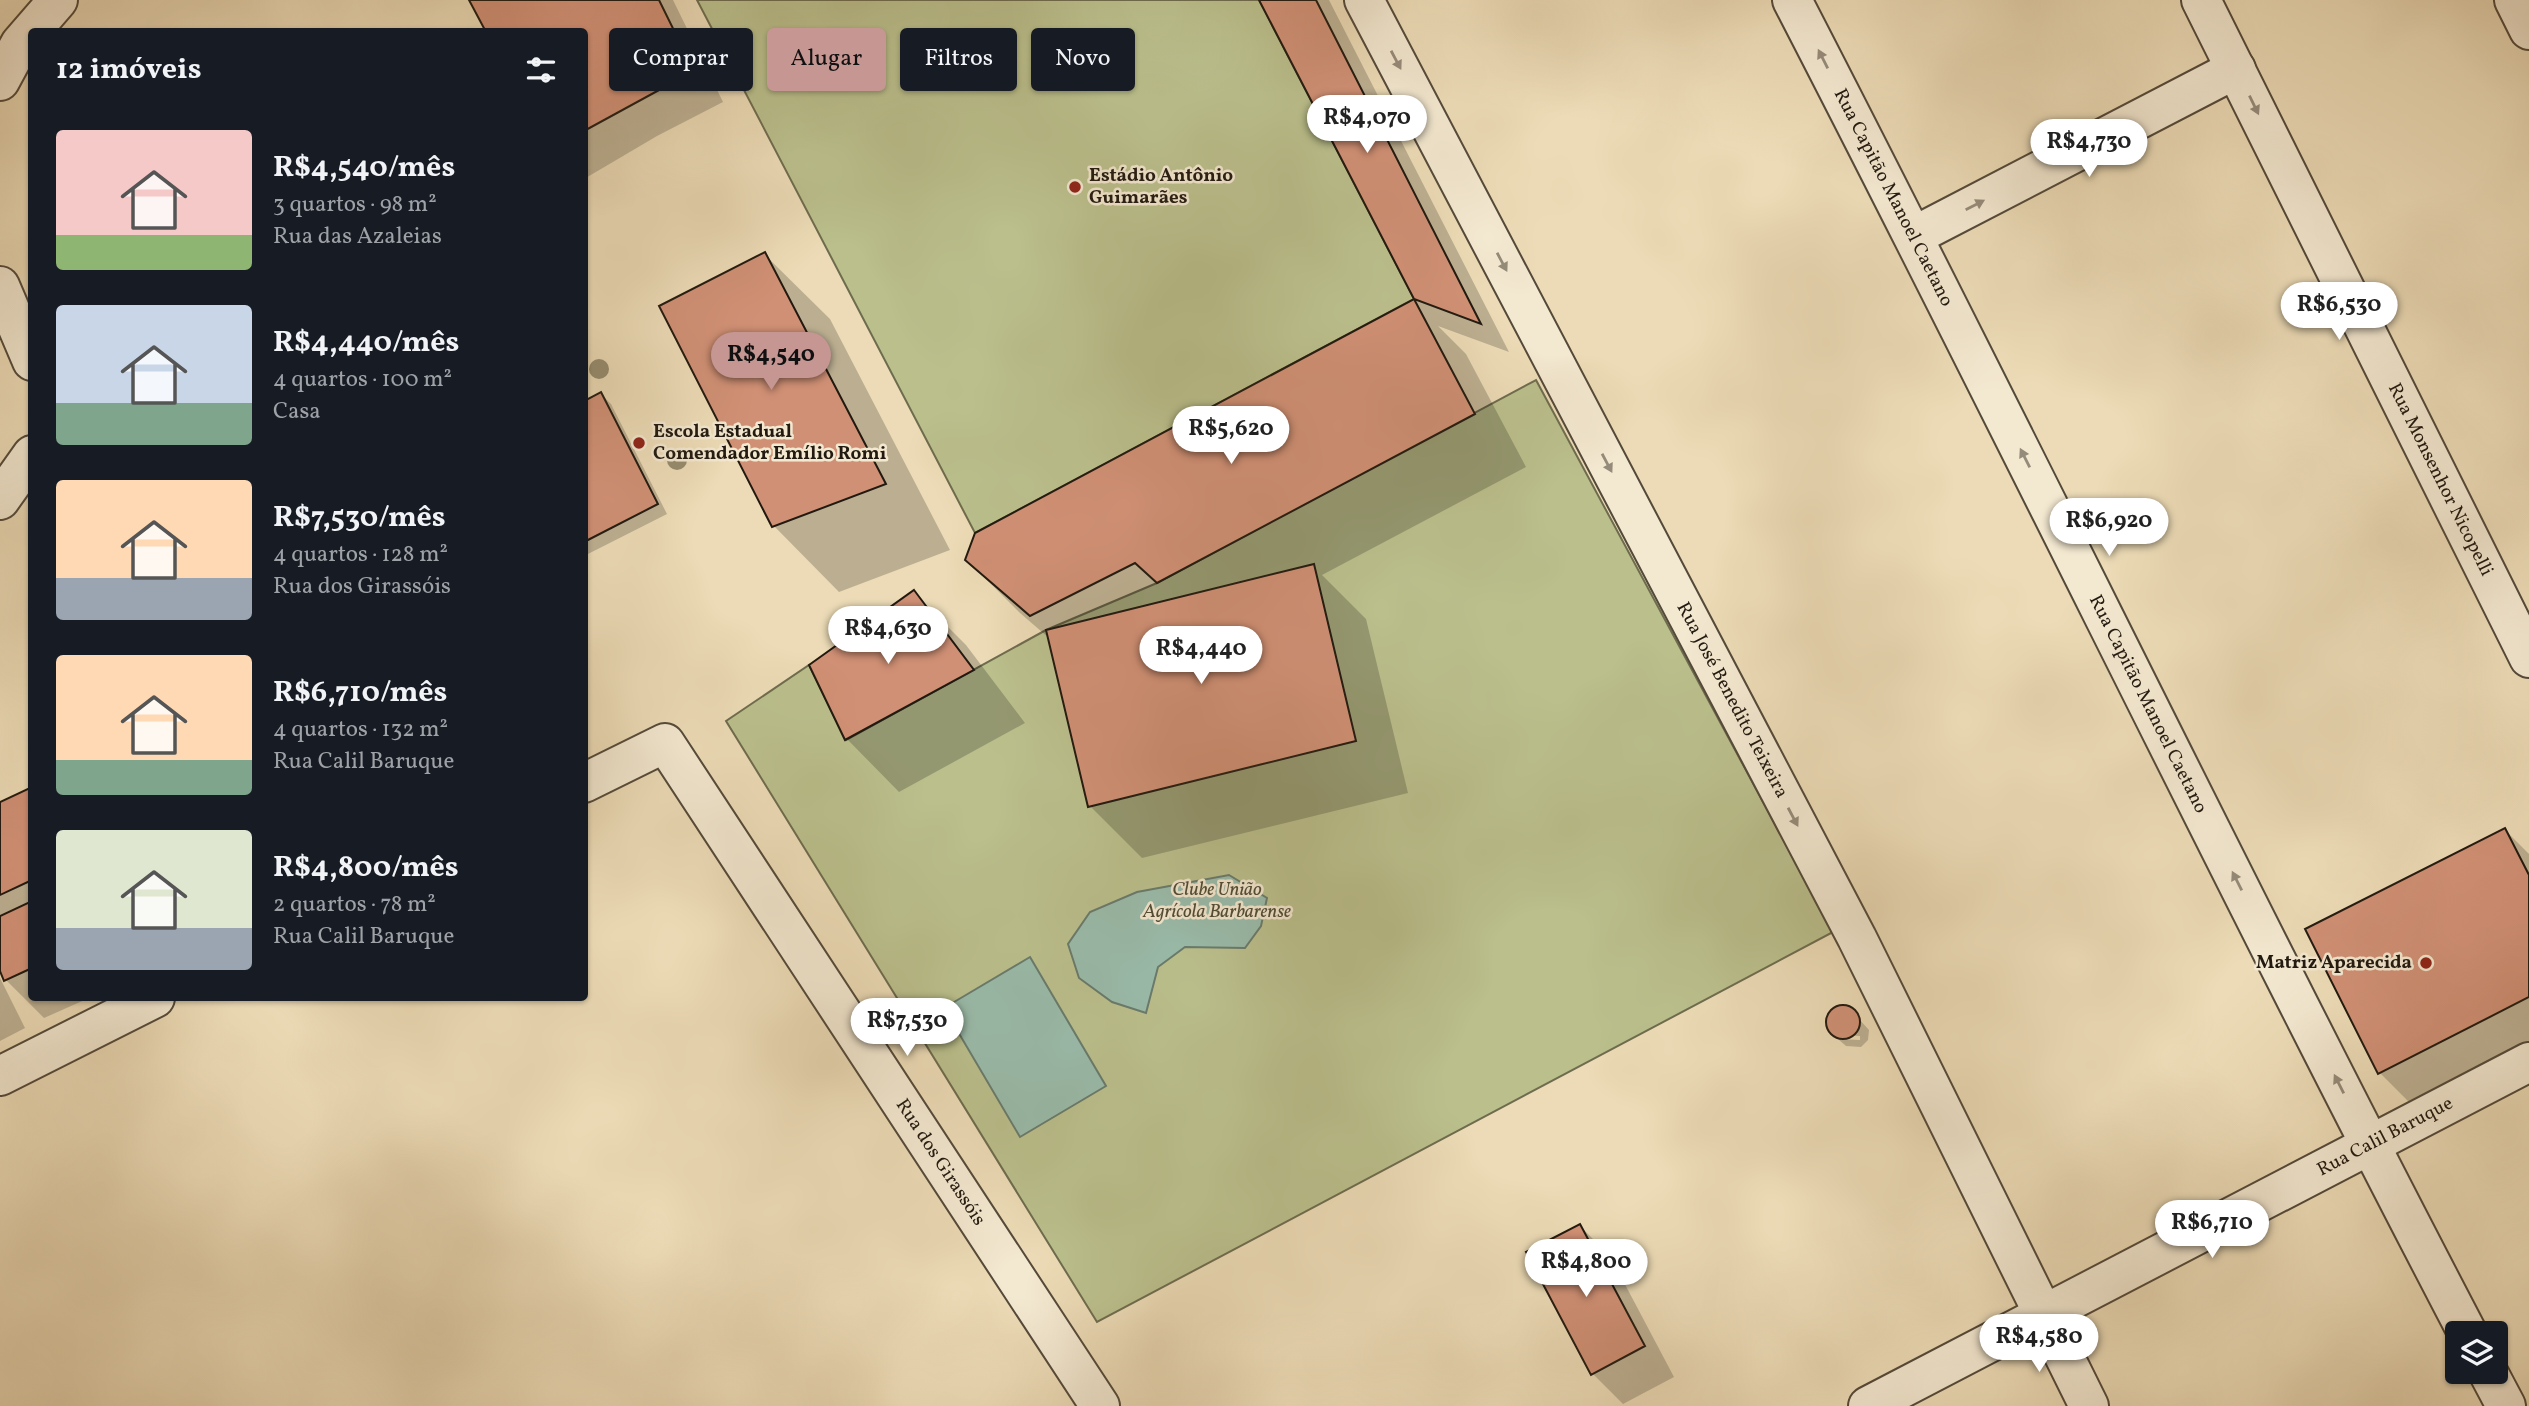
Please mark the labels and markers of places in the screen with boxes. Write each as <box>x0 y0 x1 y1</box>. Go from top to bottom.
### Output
pin: R$4,070 <box>1302 96 1432 155</box>
pin: R$4,730 <box>2024 120 2154 179</box>
place label: Estádio Antônio Guimarães <box>1089 163 1233 211</box>
marker: Estádio Antônio Guimarães <box>1067 179 1083 195</box>
pin: R$6,530 <box>2274 282 2404 342</box>
pin: R$4,540 <box>706 332 836 392</box>
pin: R$5,620 <box>1166 406 1296 466</box>
place label: Escola Estadual Comendador Emílio Romi <box>653 419 887 467</box>
marker: Escola Estadual Comendador Emílio Romi <box>631 435 647 451</box>
pin: R$6,920 <box>2044 498 2174 558</box>
pin: R$4,630 <box>823 606 953 666</box>
pin: R$4,440 <box>1136 626 1266 686</box>
place label: Matriz Aparecida <box>2256 950 2412 976</box>
marker: Matriz Aparecida <box>2418 955 2434 971</box>
pin: R$7,530 <box>842 998 972 1058</box>
pin: R$6,710 <box>2147 1200 2277 1260</box>
pin: R$4,800 <box>1521 1240 1651 1299</box>
pin: R$4,580 <box>1974 1314 2104 1374</box>

